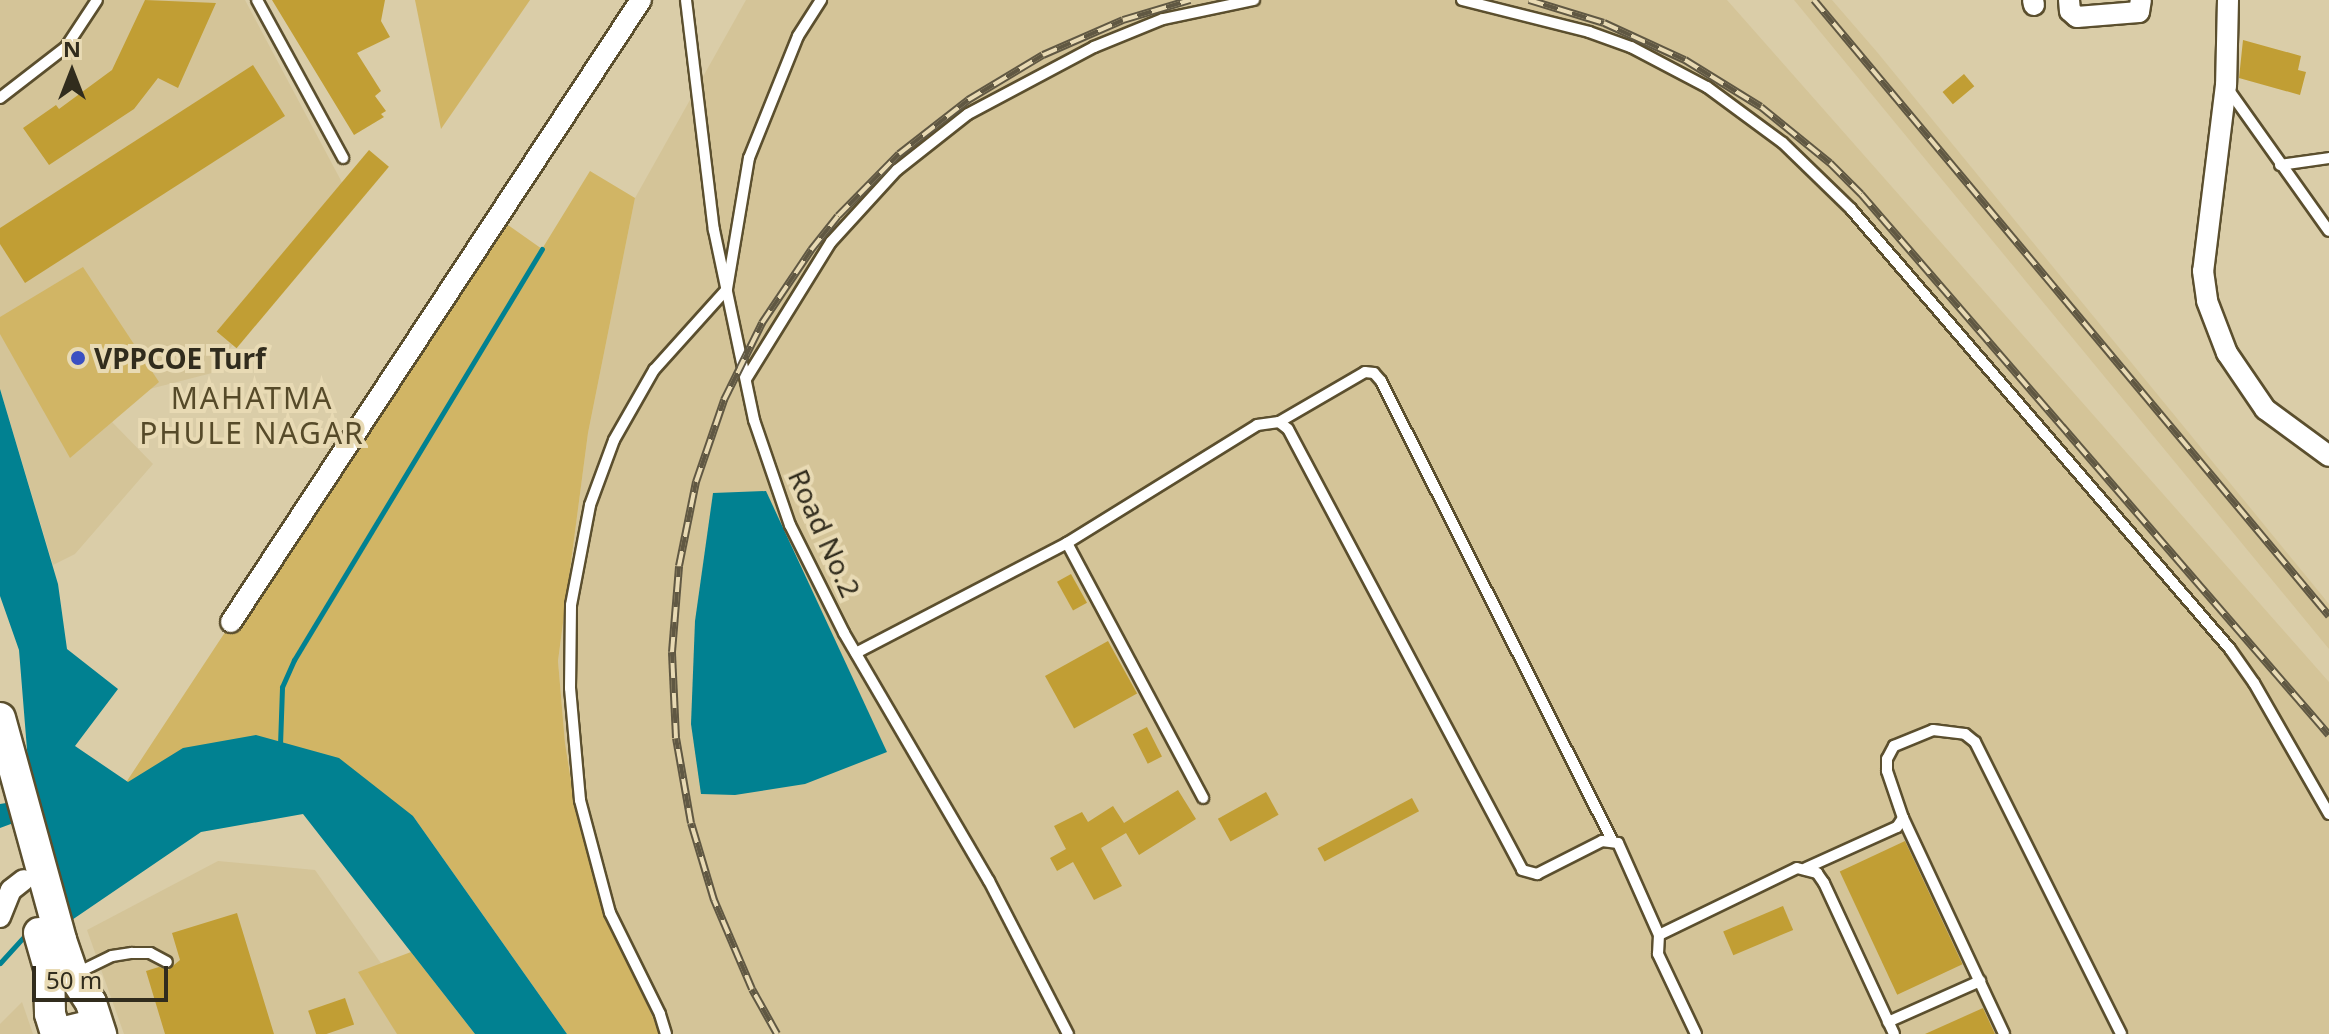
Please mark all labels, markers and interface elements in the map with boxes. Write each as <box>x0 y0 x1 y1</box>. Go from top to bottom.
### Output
north arrow <box>32 32 112 112</box>
text: N <box>63 33 81 63</box>
place label: VPPCOE Turf <box>94 341 266 375</box>
marker: VPPCOE Turf <box>69 349 87 367</box>
district label: MAHATMA PHULE NAGAR <box>139 380 365 450</box>
street label: Road No.2 <box>782 464 868 602</box>
scale bar <box>36 950 172 1000</box>
text: 50 m <box>46 963 102 996</box>

